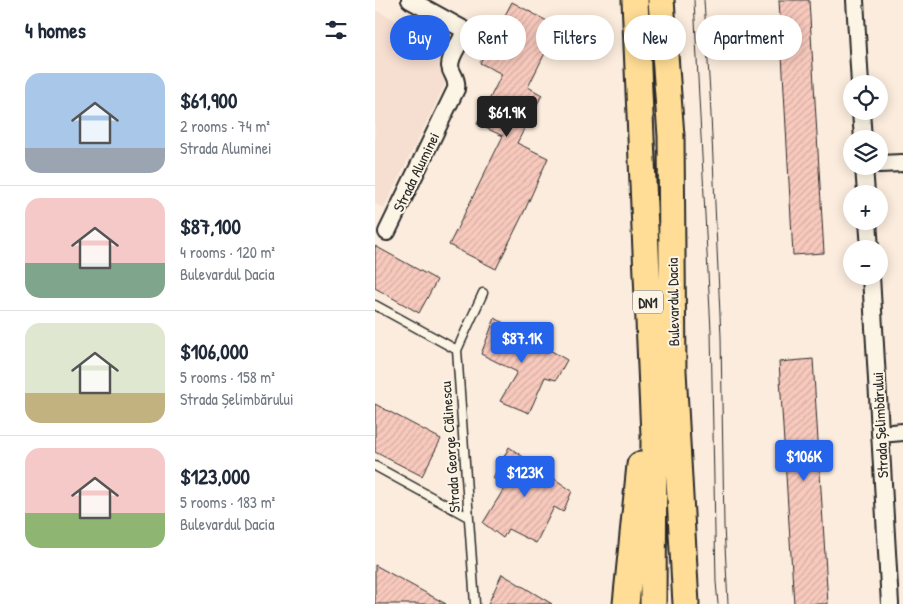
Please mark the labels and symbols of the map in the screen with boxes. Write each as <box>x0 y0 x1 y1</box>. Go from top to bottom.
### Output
pin: $61.9K <box>466 96 548 138</box>
street label: Strada Aluminei <box>388 129 444 215</box>
street label: Bulevardul Dacia <box>662 257 684 346</box>
road number: DN1 <box>633 290 663 314</box>
pin: $87.1K <box>481 322 563 364</box>
street label: Strada Șelimbărului <box>867 371 893 479</box>
street label: Strada George Călinescu <box>435 381 465 513</box>
pin: $106K <box>769 440 839 482</box>
pin: $123K <box>490 456 560 498</box>

